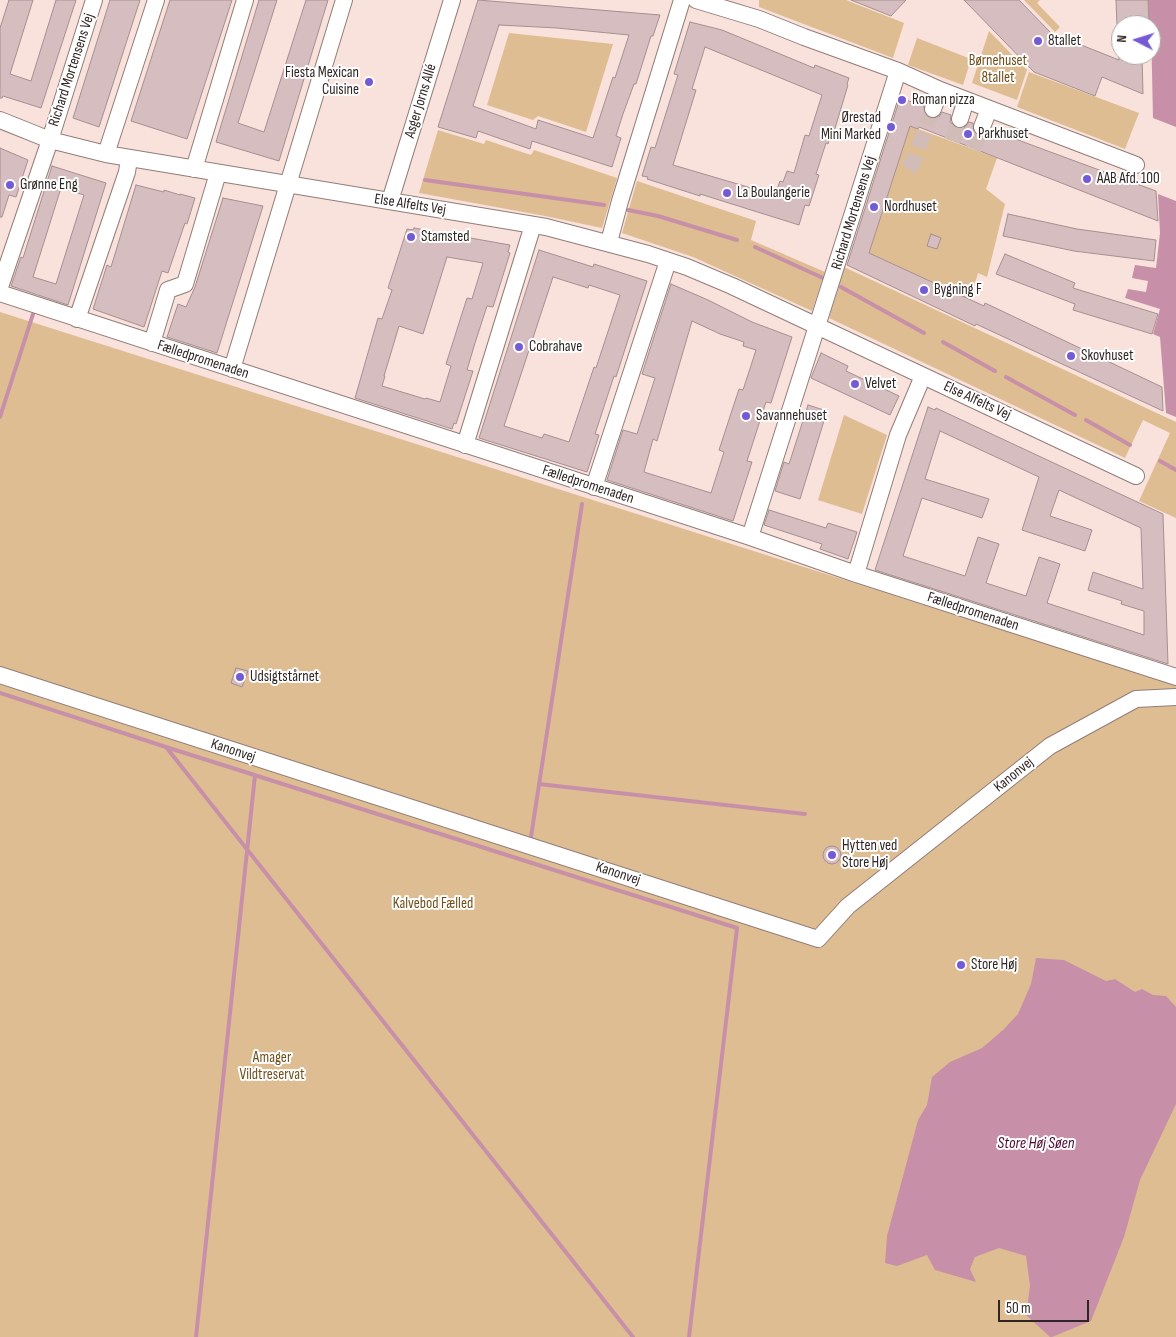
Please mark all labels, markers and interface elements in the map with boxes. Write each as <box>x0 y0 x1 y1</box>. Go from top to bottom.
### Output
street label: Richard Mortensens Vej <box>45 11 99 129</box>
north arrow <box>1111 15 1161 65</box>
place label: 8tallet <box>1048 32 1081 50</box>
text: N <box>1113 34 1130 43</box>
marker: 8tallet <box>1032 35 1044 47</box>
park label: Børnehuset 8tallet <box>969 52 1027 87</box>
street label: Asger Jorns Allé <box>401 62 441 140</box>
place label: Fiesta Mexican Cuisine <box>285 64 359 99</box>
marker: Fiesta Mexican Cuisine <box>363 76 375 88</box>
place label: Roman pizza <box>912 91 975 109</box>
marker: Roman pizza <box>896 94 908 106</box>
place label: Ørestad Mini Marked <box>821 109 881 144</box>
marker: Ørestad Mini Marked <box>885 121 897 133</box>
place label: Parkhuset <box>978 125 1029 143</box>
marker: Parkhuset <box>962 128 974 140</box>
street label: Richard Mortensens Vej <box>828 154 880 272</box>
place label: AAB Afd. 100 <box>1097 170 1160 188</box>
marker: AAB Afd. 100 <box>1081 173 1093 185</box>
place label: Grønne Eng <box>20 176 78 194</box>
marker: Grønne Eng <box>4 179 16 191</box>
place label: La Boulangerie <box>737 184 810 202</box>
marker: La Boulangerie <box>721 187 733 199</box>
street label: Else Alfelts Vej <box>373 190 447 220</box>
place label: Nordhuset <box>884 198 937 216</box>
marker: Nordhuset <box>868 201 880 213</box>
place label: Stamsted <box>421 228 469 246</box>
marker: Stamsted <box>405 231 417 243</box>
place label: Bygning F <box>934 281 982 299</box>
marker: Bygning F <box>918 284 930 296</box>
street label: Fælledpromenaden <box>155 337 251 383</box>
place label: Cobrahave <box>529 338 582 356</box>
marker: Cobrahave <box>513 341 525 353</box>
place label: Skovhuset <box>1081 347 1133 365</box>
marker: Skovhuset <box>1065 350 1077 362</box>
place label: Velvet <box>865 375 896 393</box>
marker: Velvet <box>849 378 861 390</box>
street label: Else Alfelts Vej <box>940 378 1014 424</box>
place label: Savannehuset <box>756 407 827 425</box>
marker: Savannehuset <box>740 410 752 422</box>
street label: Fælledpromenaden <box>540 462 636 508</box>
street label: Fælledpromenaden <box>925 589 1021 635</box>
place label: Udsigtstårnet <box>250 668 319 686</box>
marker: Udsigtstårnet <box>234 671 246 683</box>
street label: Kanonvej <box>208 735 258 767</box>
street label: Kanonvej <box>991 754 1037 796</box>
place label: Hytten ved Store Høj <box>842 837 897 872</box>
marker: Hytten ved Store Høj <box>826 849 838 861</box>
street label: Kanonvej <box>593 858 643 890</box>
park label: Kalvebod Fælled <box>393 895 473 913</box>
place label: Store Høj <box>971 956 1017 974</box>
marker: Store Høj <box>955 959 967 971</box>
park label: Amager Vildtreservat <box>239 1049 305 1084</box>
water label: Store Høj Søen <box>998 1134 1074 1154</box>
scale bar <box>1001 1290 1092 1322</box>
text: 50 m <box>1006 1299 1031 1318</box>

